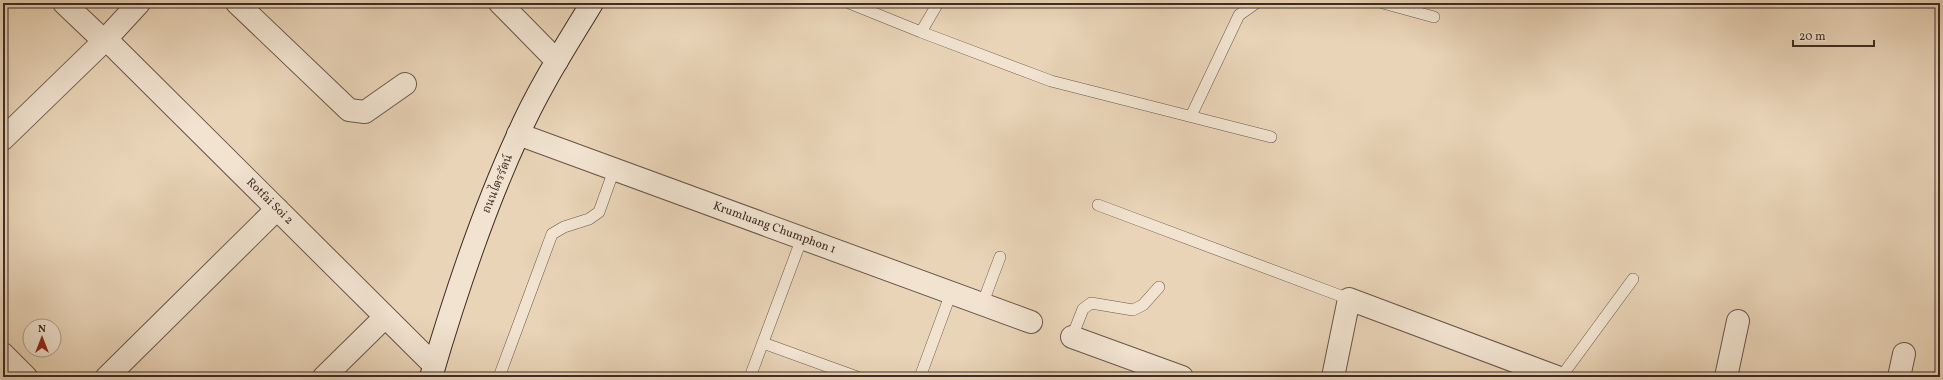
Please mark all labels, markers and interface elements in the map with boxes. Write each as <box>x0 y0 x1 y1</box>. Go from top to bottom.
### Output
scale bar <box>1793 22 1874 48</box>
text: 20 m <box>1799 29 1826 45</box>
street label: ถนนไตรรัตน์ <box>477 151 517 216</box>
street label: Rotfai Soi 2 <box>243 175 297 228</box>
street label: Krumluang Chumphon 1 <box>711 198 838 258</box>
north arrow <box>22 318 62 358</box>
text: N <box>38 322 46 337</box>

